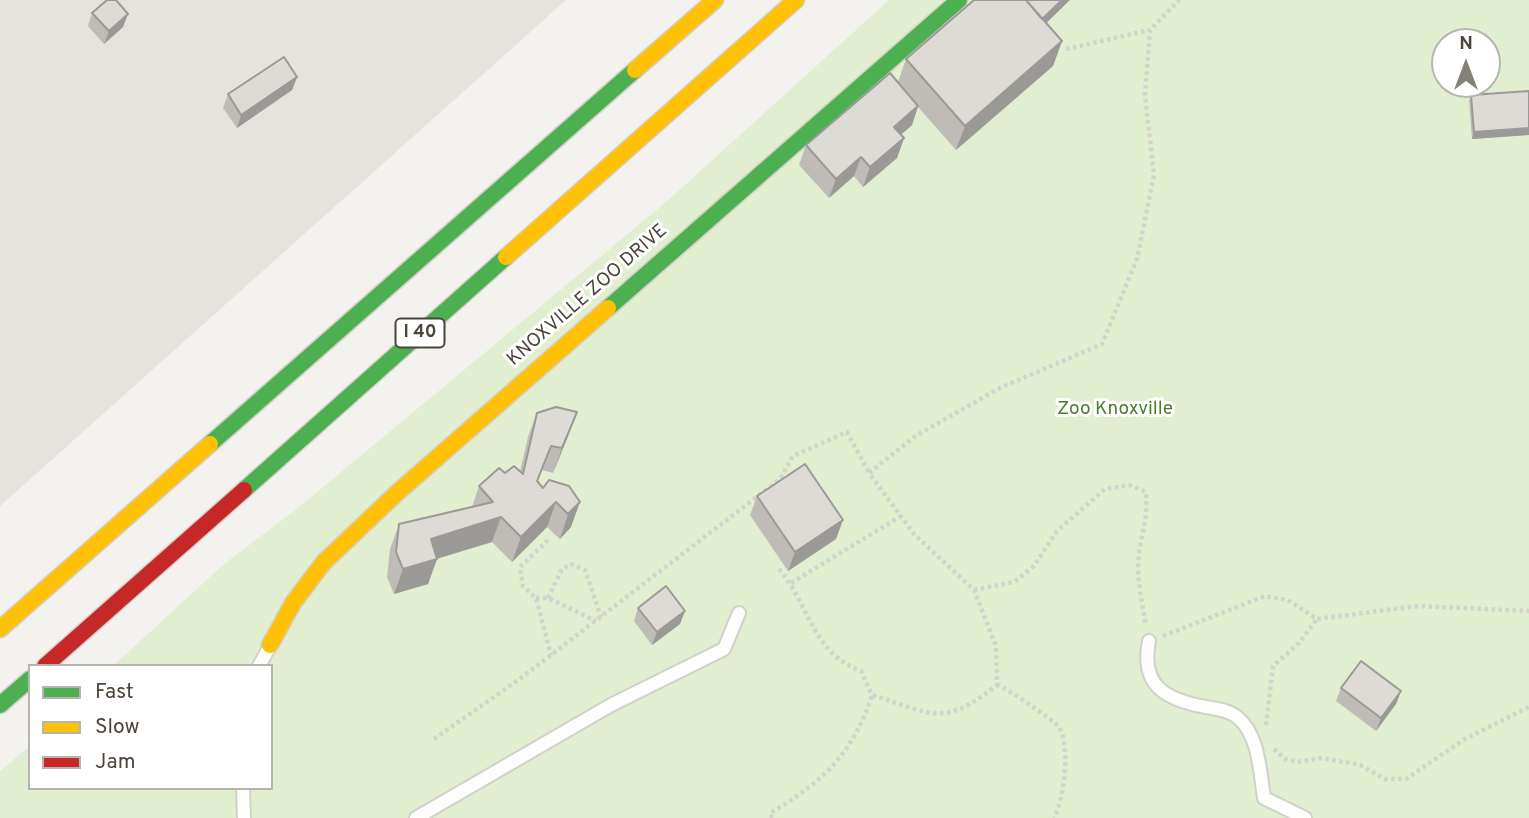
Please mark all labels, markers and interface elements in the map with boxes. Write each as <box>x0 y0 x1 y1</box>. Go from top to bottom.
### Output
north arrow <box>1431 28 1501 98</box>
text: N <box>1459 32 1473 56</box>
street label: KNOXVILLE ZOO DRIVE <box>503 220 673 372</box>
road number: I 40 <box>396 318 444 348</box>
park label: Zoo Knoxville <box>1057 399 1173 421</box>
legend <box>28 664 273 790</box>
text: Fast <box>95 679 134 706</box>
text: Slow <box>95 714 140 741</box>
text: Jam <box>95 749 136 776</box>

